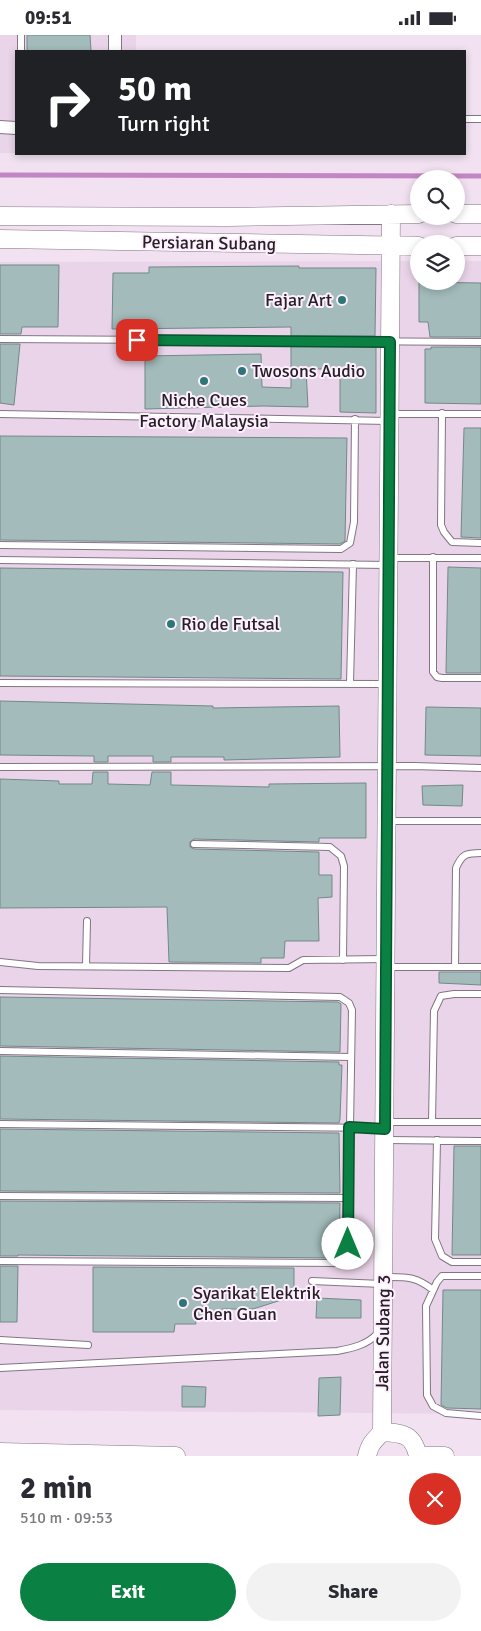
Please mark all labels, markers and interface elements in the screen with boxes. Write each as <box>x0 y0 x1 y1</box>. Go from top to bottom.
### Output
text: 09:51 <box>25 6 72 30</box>
text: 50 m <box>118 67 192 110</box>
icon: right <box>35 70 100 135</box>
text: Turn right <box>118 110 210 137</box>
map controls <box>410 170 465 290</box>
button: search <box>410 170 465 225</box>
street label: Persiaran Subang <box>142 231 276 255</box>
button: layers <box>410 235 465 290</box>
place label: Fajar Art <box>265 289 332 311</box>
marker: Fajar Art <box>336 294 348 306</box>
pin <box>116 319 158 361</box>
icon: arrive <box>123 326 151 354</box>
place label: Twosons Audio <box>252 360 365 382</box>
marker: Twosons Audio <box>236 365 248 377</box>
marker: Niche Cues Factory Malaysia <box>198 375 210 387</box>
place label: Niche Cues Factory Malaysia <box>139 389 269 432</box>
place label: Rio de Futsal <box>181 613 280 635</box>
marker: Rio de Futsal <box>165 618 177 630</box>
position arrow <box>321 1217 373 1269</box>
street label: Jalan Subang 3 <box>371 1275 395 1391</box>
place label: Syarikat Elektrik Chen Guan <box>193 1282 320 1325</box>
marker: Syarikat Elektrik Chen Guan <box>177 1297 189 1309</box>
text: 2 min <box>20 1470 92 1507</box>
button: close <box>409 1473 461 1525</box>
text: 510 m · 09:53 <box>20 1508 113 1528</box>
button: Exit <box>20 1563 236 1621</box>
button: Share <box>246 1563 461 1621</box>

